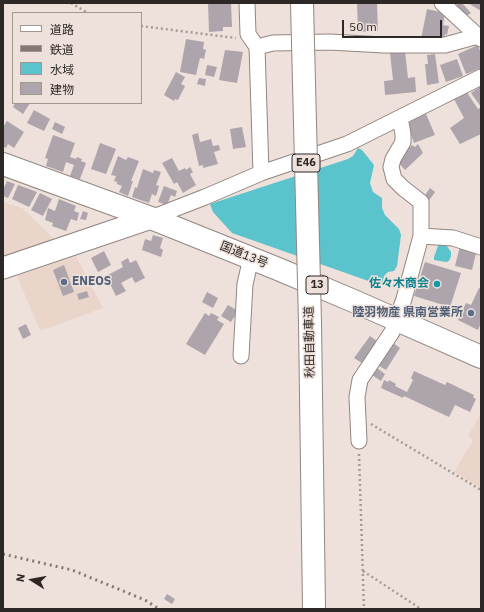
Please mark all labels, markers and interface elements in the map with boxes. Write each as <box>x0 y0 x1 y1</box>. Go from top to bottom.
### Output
legend <box>12 12 142 104</box>
scale bar <box>344 12 444 38</box>
text: 50 m <box>349 19 377 34</box>
text: 道路 <box>50 22 74 37</box>
text: 鉄道 <box>50 42 74 57</box>
text: 水域 <box>50 62 74 77</box>
text: 建物 <box>50 82 74 97</box>
road number: E46 <box>292 154 320 172</box>
street label: 国道13号 <box>218 239 270 271</box>
place label: ENEOS <box>72 275 111 289</box>
road number: 13 <box>306 276 328 294</box>
marker: ENEOS <box>59 277 69 287</box>
place label: 佐々木商会 <box>369 277 429 291</box>
marker: 佐々木商会 <box>432 279 442 289</box>
street label: 秋田自動車道 <box>302 306 318 378</box>
place label: 陸羽物産 県南営業所 <box>352 306 463 320</box>
marker: 陸羽物産 県南営業所 <box>466 308 476 318</box>
north arrow <box>12 560 52 600</box>
text: N <box>13 572 28 583</box>

